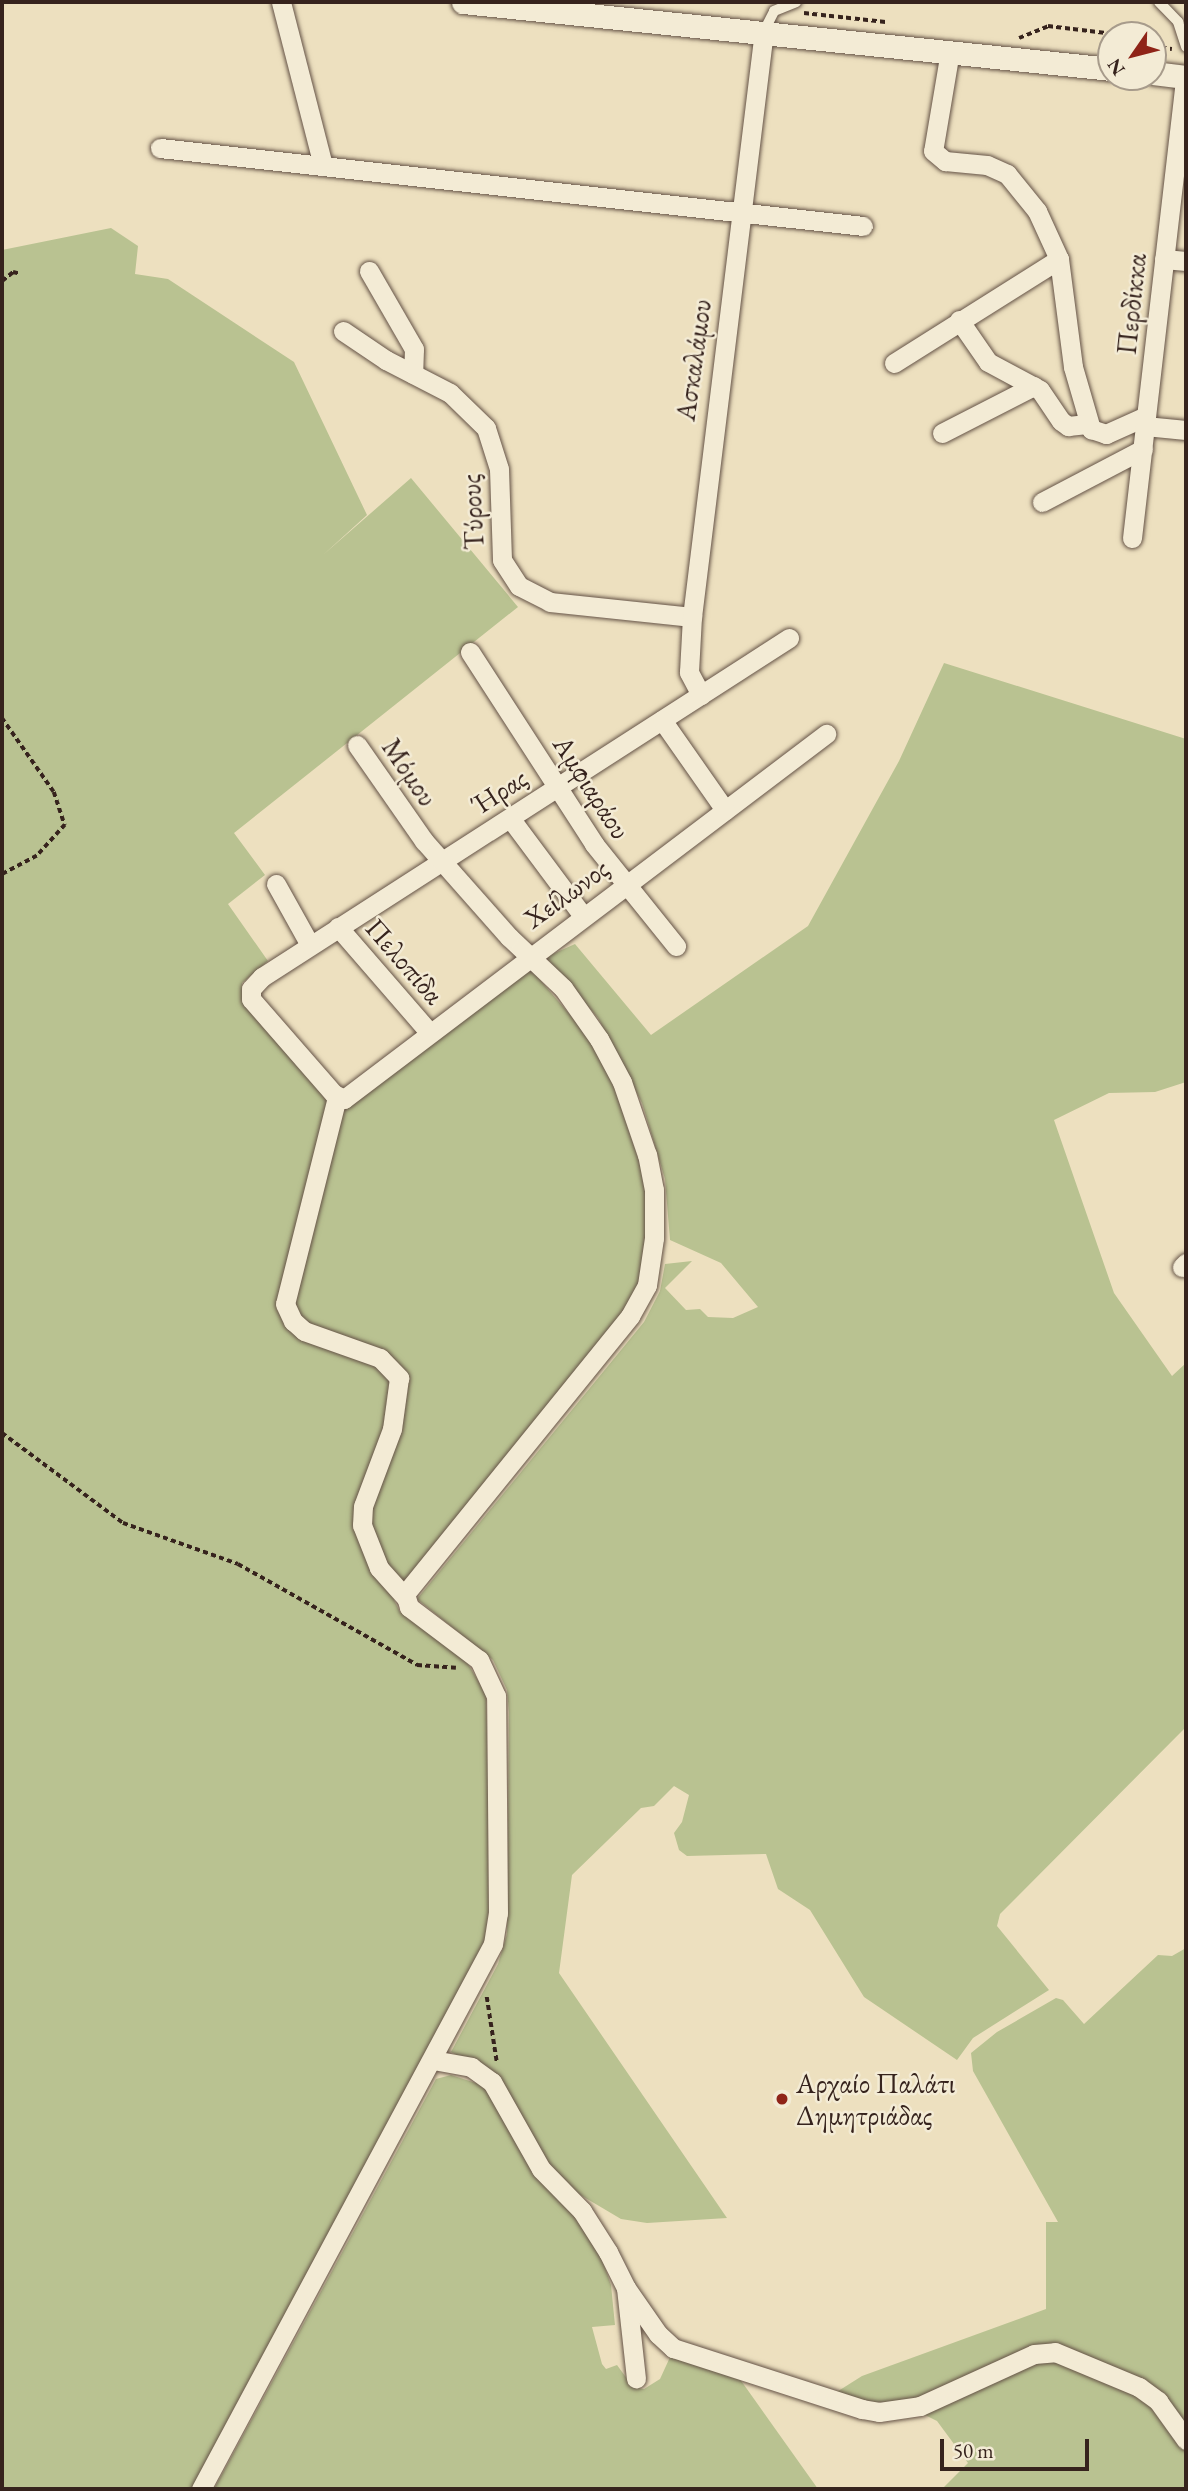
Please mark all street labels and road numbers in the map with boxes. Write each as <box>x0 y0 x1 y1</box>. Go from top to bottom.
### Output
street label: Περδίκκα <box>1109 252 1153 356</box>
street label: Ασκαλάμου <box>668 297 718 423</box>
street label: Τύρους <box>453 473 491 551</box>
street label: Αμφιαράου <box>546 729 638 845</box>
street label: Μόμου <box>375 732 445 812</box>
street label: Ήρας <box>465 760 533 822</box>
street label: Χείλωνος <box>517 851 615 935</box>
street label: Πελοπίδα <box>359 911 451 1011</box>

